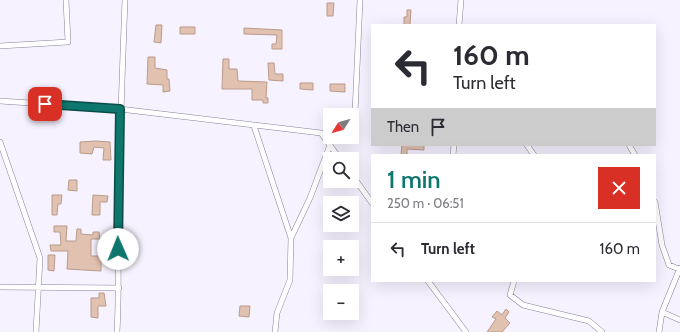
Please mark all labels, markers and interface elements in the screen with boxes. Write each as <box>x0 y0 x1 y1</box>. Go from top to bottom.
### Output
text: 160 m <box>453 38 529 72</box>
icon: left <box>387 40 439 92</box>
text: Turn left <box>453 72 516 94</box>
pin <box>28 87 62 121</box>
icon: arrive <box>34 93 56 115</box>
north arrow <box>323 108 359 144</box>
map controls <box>323 108 359 320</box>
icon: arrive <box>427 116 449 138</box>
text: Then <box>387 118 419 136</box>
button: search <box>323 152 359 188</box>
text: 1 min <box>387 165 441 194</box>
button: close <box>598 167 640 209</box>
text: 250 m · 06:51 <box>387 195 464 211</box>
button: layers <box>323 196 359 232</box>
position arrow <box>97 228 139 270</box>
icon: left <box>387 238 409 260</box>
button: + <box>323 240 359 276</box>
text: Turn left <box>421 240 475 258</box>
text: 160 m <box>600 240 640 258</box>
button: − <box>323 284 359 320</box>

